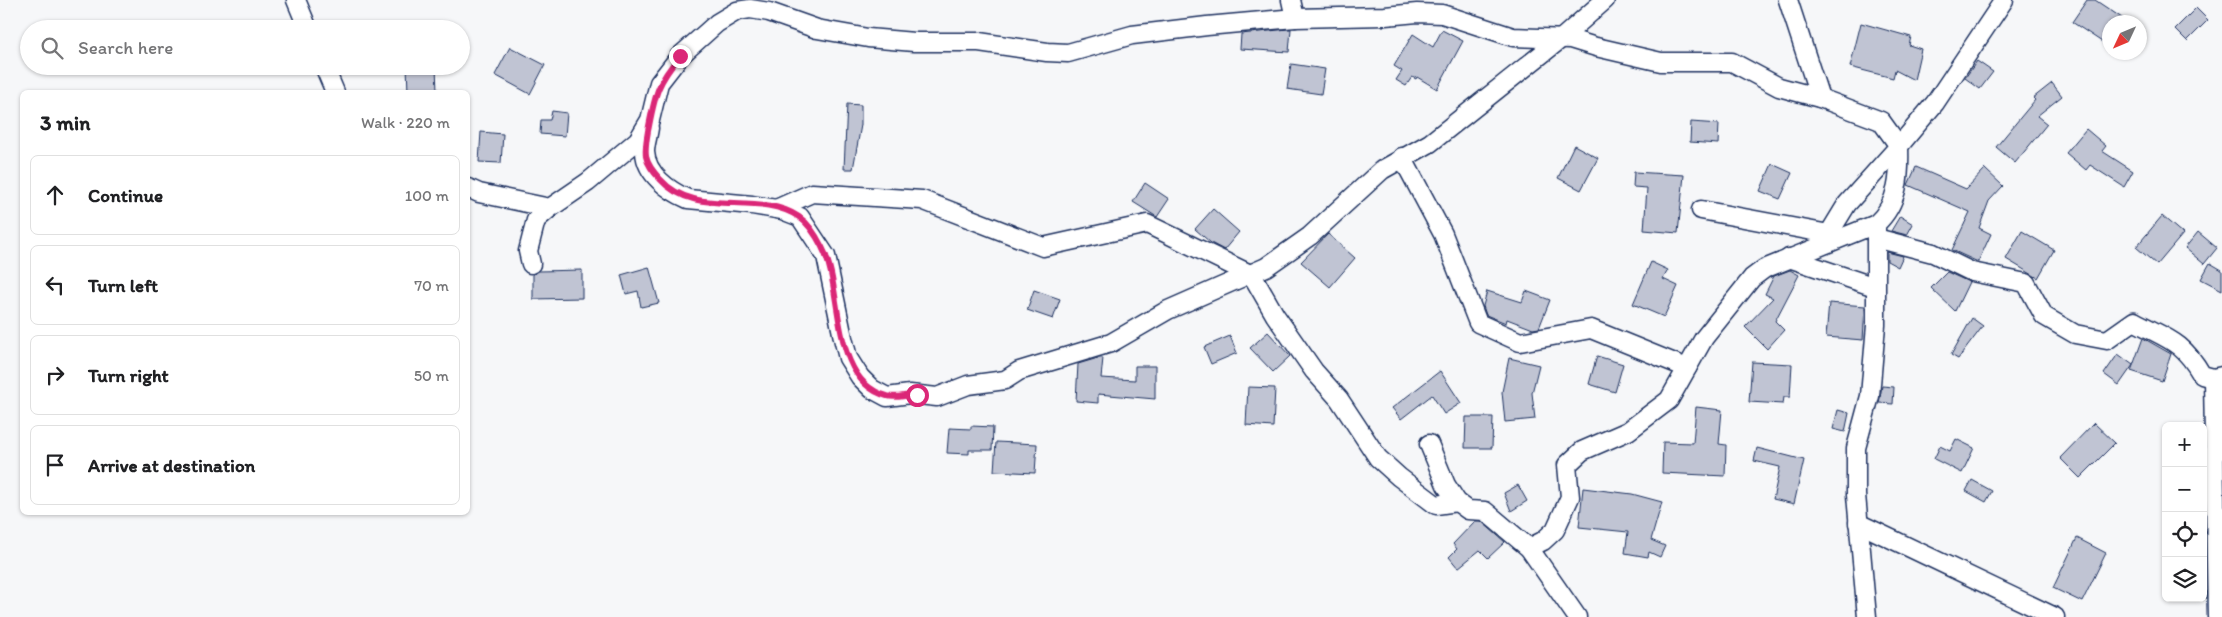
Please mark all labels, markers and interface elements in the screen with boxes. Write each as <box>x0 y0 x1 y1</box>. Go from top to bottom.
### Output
north arrow <box>2102 15 2147 60</box>
search box <box>20 20 470 75</box>
icon: search <box>38 34 66 62</box>
text: Search here <box>78 36 173 59</box>
route end <box>669 45 692 68</box>
text: 3 min <box>40 110 90 135</box>
text: Walk · 220 m <box>361 113 450 132</box>
icon: ahead <box>41 181 69 209</box>
text: Continue <box>88 184 163 207</box>
text: 100 m <box>405 186 449 205</box>
icon: left <box>41 271 69 299</box>
text: Turn left <box>88 274 158 297</box>
text: 70 m <box>414 276 449 295</box>
icon: right <box>41 361 69 389</box>
text: Turn right <box>88 364 169 387</box>
text: 50 m <box>414 366 449 385</box>
route start <box>906 384 929 407</box>
map controls <box>2162 422 2207 602</box>
button: + <box>2162 422 2207 467</box>
icon: arrive <box>41 451 69 479</box>
text: Arrive at destination <box>88 454 255 477</box>
button: − <box>2162 467 2207 512</box>
button: locate <box>2162 512 2207 557</box>
button: layers <box>2162 557 2207 602</box>

